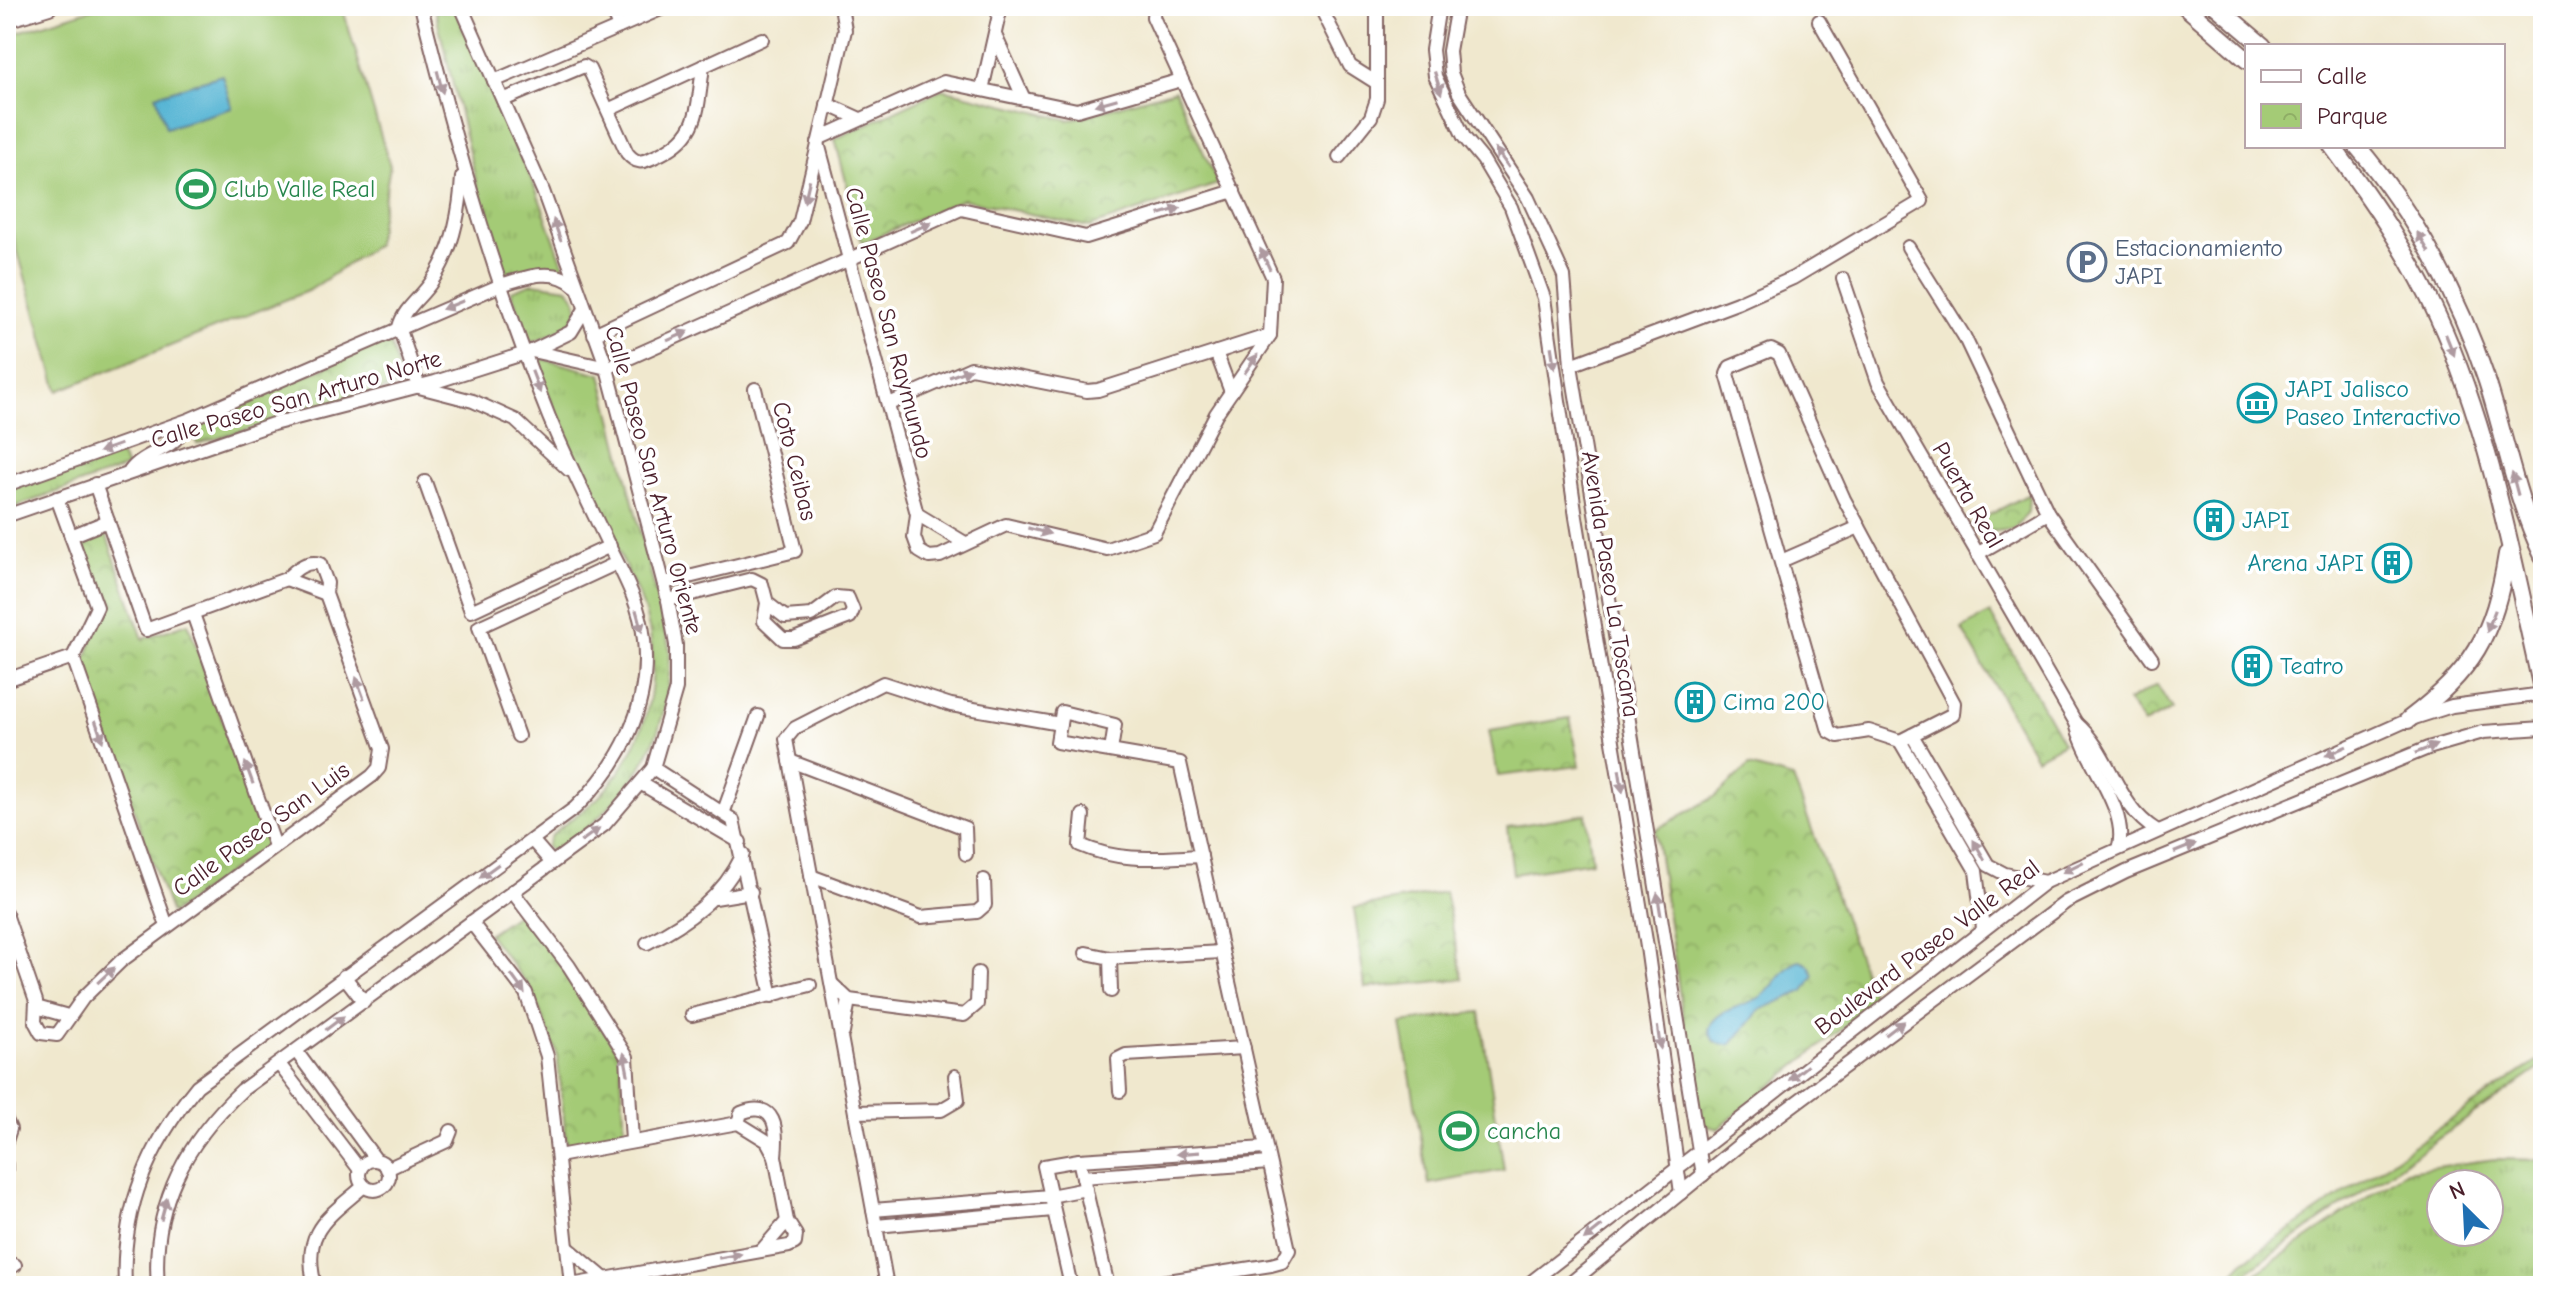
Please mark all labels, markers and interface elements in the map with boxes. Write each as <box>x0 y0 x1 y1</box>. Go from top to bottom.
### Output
legend <box>2245 44 2505 148</box>
text: Calle <box>2317 62 2367 90</box>
one-way arrow <box>434 69 446 94</box>
one-way arrow <box>1432 71 1445 95</box>
one-way arrow <box>1094 96 1119 108</box>
text: Parque <box>2317 102 2388 130</box>
one-way arrow <box>1495 147 1510 168</box>
sports icon: Club Valle Real <box>175 168 217 210</box>
place label: Club Valle Real <box>224 175 375 203</box>
one-way arrow <box>800 178 813 203</box>
street label: Calle Paseo San Raymundo <box>839 184 939 462</box>
one-way arrow <box>1159 204 1183 217</box>
one-way arrow <box>550 217 563 241</box>
one-way arrow <box>909 221 933 234</box>
one-way arrow <box>2417 230 2430 253</box>
place label: Estacionamiento JAPI <box>2115 234 2283 290</box>
parking icon: Estacionamiento JAPI <box>2066 241 2108 283</box>
one-way arrow <box>1258 248 1271 271</box>
one-way arrow <box>441 298 465 311</box>
street label: Calle Paseo San Arturo Oriente <box>599 323 709 637</box>
one-way arrow <box>666 330 690 343</box>
one-way arrow <box>2444 333 2457 357</box>
street label: Calle Paseo San Arturo Norte <box>148 344 444 454</box>
one-way arrow <box>1547 346 1560 371</box>
one-way arrow <box>1243 353 1258 374</box>
one-way arrow <box>948 366 972 379</box>
one-way arrow <box>530 370 543 394</box>
place label: JAPI Jalisco Paseo Interactivo <box>2285 375 2461 431</box>
museum icon: JAPI Jalisco Paseo Interactivo <box>2236 382 2278 424</box>
street label: Coto Ceibas <box>767 399 823 523</box>
street label: Puerta Real <box>1926 437 2010 553</box>
one-way arrow <box>98 442 122 454</box>
street label: Avenida Paseo La Toscana <box>1576 449 1646 719</box>
one-way arrow <box>2508 471 2521 495</box>
building icon: JAPI <box>2193 499 2235 541</box>
place label: JAPI <box>2242 506 2290 534</box>
one-way arrow <box>1026 526 1051 538</box>
building icon: Arena JAPI <box>2371 542 2413 584</box>
place label: Arena JAPI <box>2248 549 2364 577</box>
one-way arrow <box>634 608 646 633</box>
one-way arrow <box>2484 609 2497 633</box>
building icon: Teatro <box>2231 645 2273 687</box>
place label: Teatro <box>2280 652 2344 680</box>
one-way arrow <box>353 676 365 700</box>
building icon: Cima 200 <box>1674 681 1716 723</box>
place label: Cima 200 <box>1723 688 1825 716</box>
one-way arrow <box>93 719 106 743</box>
one-way arrow <box>2414 742 2438 755</box>
one-way arrow <box>2324 745 2348 758</box>
street label: Calle Paseo San Luis <box>167 756 355 902</box>
one-way arrow <box>243 760 255 784</box>
one-way arrow <box>1615 769 1627 794</box>
one-way arrow <box>579 828 600 843</box>
one-way arrow <box>1972 839 1986 861</box>
one-way arrow <box>2174 841 2197 854</box>
street label: Boulevard Paseo Valle Real <box>1809 853 2045 1041</box>
one-way arrow <box>2061 861 2084 874</box>
one-way arrow <box>478 863 499 878</box>
one-way arrow <box>1653 892 1665 917</box>
one-way arrow <box>97 966 116 984</box>
one-way arrow <box>510 974 526 994</box>
one-way arrow <box>325 1015 346 1031</box>
one-way arrow <box>1884 1020 1906 1036</box>
one-way arrow <box>1653 1026 1666 1051</box>
one-way arrow <box>619 1051 631 1076</box>
one-way arrow <box>1788 1065 1808 1081</box>
sports icon: cancha <box>1438 1110 1480 1152</box>
place label: cancha <box>1487 1117 1561 1145</box>
one-way arrow <box>1175 1147 1200 1160</box>
north arrow <box>2425 1168 2505 1248</box>
text: N <box>2445 1176 2469 1205</box>
one-way arrow <box>158 1196 170 1221</box>
one-way arrow <box>1583 1225 1603 1241</box>
one-way arrow <box>718 1250 743 1262</box>

